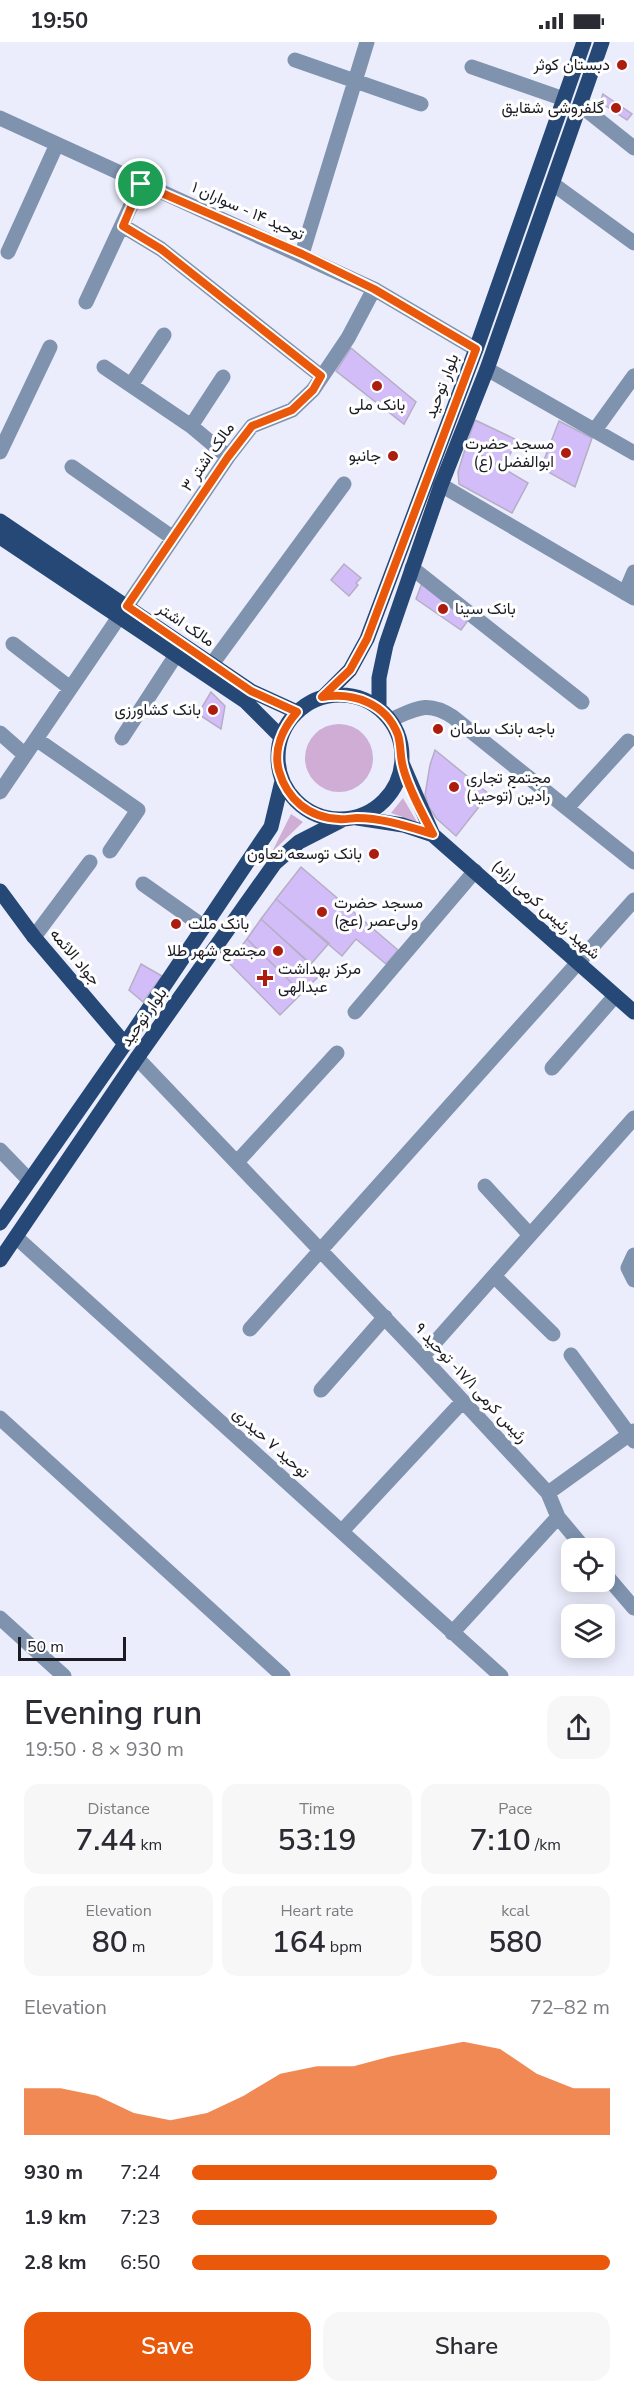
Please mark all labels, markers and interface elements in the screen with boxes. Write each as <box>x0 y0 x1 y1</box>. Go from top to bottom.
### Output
text: 19:50 <box>30 6 88 36</box>
place label: دبستان کوثر <box>533 54 610 76</box>
marker: دبستان کوثر <box>615 58 629 72</box>
place label: گلفروشی شقایق <box>502 97 604 119</box>
marker: گلفروشی شقایق <box>609 101 623 115</box>
pin <box>115 158 166 209</box>
icon: arrive <box>124 167 157 200</box>
street label: توحید ۱۴ - سواران ۱ <box>188 176 308 246</box>
street label: بلوار توحید <box>420 351 464 421</box>
marker: بانک ملی <box>370 379 384 393</box>
place label: بانک ملی <box>349 394 405 416</box>
street label: مالک اشتر ۳ <box>176 418 240 496</box>
place label: مسجد حضرت ابوالفضل (ع) <box>465 433 554 473</box>
place label: جانبو <box>349 445 381 467</box>
marker: مسجد حضرت ابوالفضل (ع) <box>559 446 573 460</box>
marker: جانبو <box>386 449 400 463</box>
street label: مالک اشتر <box>152 597 219 652</box>
place label: بانک سینا <box>455 598 516 620</box>
marker: بانک سینا <box>436 602 450 616</box>
place label: بانک کشاورزی <box>114 699 201 721</box>
marker: بانک کشاورزی <box>206 703 220 717</box>
place label: باجه بانک سامان <box>450 718 555 740</box>
marker: باجه بانک سامان <box>431 722 445 736</box>
place label: مجتمع تجاری رادین (توحید) <box>466 767 551 807</box>
marker: مجتمع تجاری رادین (توحید) <box>447 780 461 794</box>
place label: بانک توسعه تعاون <box>247 843 362 865</box>
marker: بانک توسعه تعاون <box>367 847 381 861</box>
street label: شهید رئیس کرمی (زاد) <box>487 855 605 965</box>
place label: مسجد حضرت ولی‌عصر (عج) <box>334 892 423 932</box>
marker: مسجد حضرت ولی‌عصر (عج) <box>315 905 329 919</box>
place label: بانک ملت <box>188 913 249 935</box>
marker: بانک ملت <box>169 917 183 931</box>
street label: جواد الائمه <box>45 924 106 991</box>
place label: مجتمع شهر طلا <box>167 940 266 962</box>
marker: مجتمع شهر طلا <box>271 944 285 958</box>
place label: مرکز بهداشت عبدالهی <box>278 958 361 998</box>
marker: مرکز بهداشت عبدالهی <box>256 969 274 987</box>
street label: بلوار توحید <box>116 983 172 1051</box>
street label: رئیس کرمی ۱۷/۱- توحید ۹ <box>409 1318 533 1448</box>
street label: توحید ۷ حیدری <box>228 1403 314 1484</box>
map controls <box>561 1538 615 1658</box>
button: locate <box>561 1538 615 1592</box>
button: layers <box>561 1604 615 1658</box>
scale bar <box>18 1634 126 1662</box>
text: 50 m <box>27 1636 64 1658</box>
text: Evening run <box>24 1691 202 1736</box>
button: share <box>547 1696 610 1759</box>
text: 19:50 · 8 × 930 m <box>24 1736 184 1763</box>
text: Distance <box>88 1798 150 1820</box>
text: Time <box>299 1798 335 1820</box>
text: Pace <box>498 1798 532 1820</box>
text: 7.44 <box>75 1820 136 1861</box>
text: 53:19 <box>277 1820 357 1861</box>
text: 7:10 <box>470 1820 531 1861</box>
text: km <box>136 1834 162 1856</box>
text: /km <box>531 1834 561 1856</box>
text: Elevation <box>86 1900 152 1922</box>
text: Heart rate <box>280 1900 354 1922</box>
text: kcal <box>501 1900 530 1922</box>
text: 80 <box>92 1922 128 1963</box>
text: 164 <box>272 1922 326 1963</box>
text: 580 <box>488 1922 542 1963</box>
text: m <box>128 1936 146 1958</box>
text: bpm <box>326 1936 362 1958</box>
text: Elevation <box>24 1994 107 2021</box>
text: 72–82 m <box>530 1994 610 2021</box>
text: 930 m <box>24 2159 83 2186</box>
text: 7:24 <box>120 2159 161 2186</box>
text: 1.9 km <box>24 2204 87 2231</box>
text: 7:23 <box>120 2204 161 2231</box>
text: 2.8 km <box>24 2249 87 2276</box>
text: 6:50 <box>120 2249 161 2276</box>
button: Save <box>24 2312 311 2381</box>
button: Share <box>323 2312 610 2381</box>

